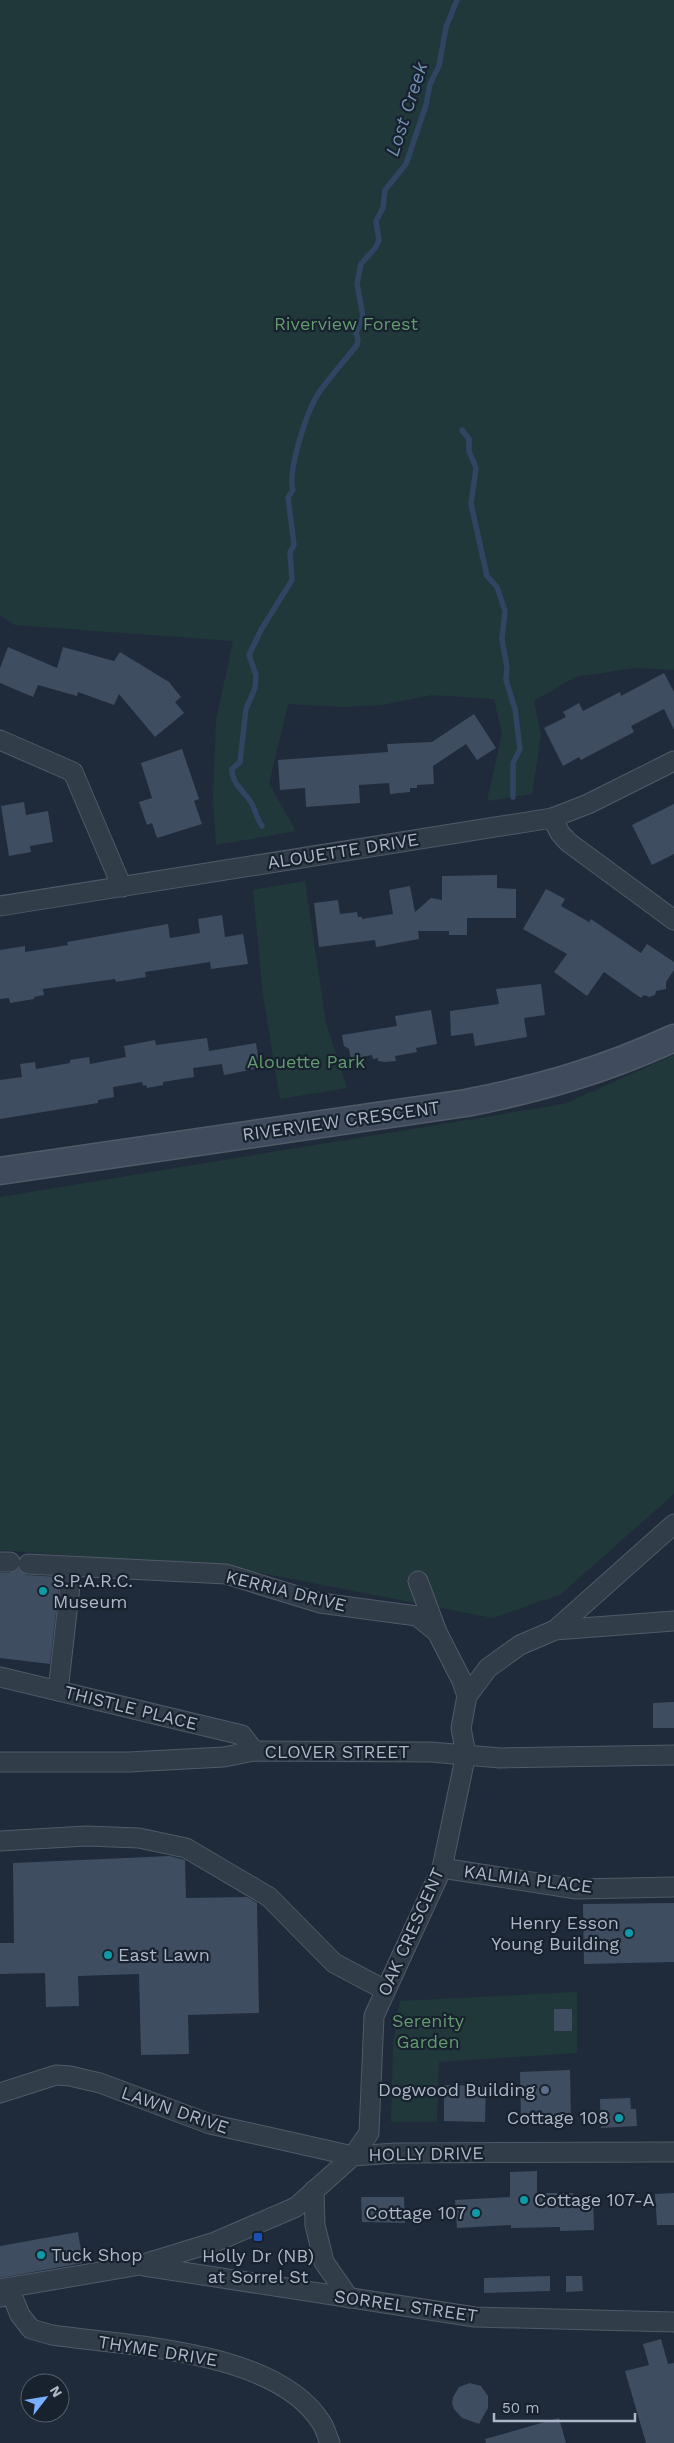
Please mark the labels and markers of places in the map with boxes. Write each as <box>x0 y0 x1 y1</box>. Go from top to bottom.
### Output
place label: S.P.A.R.C. Museum <box>53 1570 133 1612</box>
marker: S.P.A.R.C. Museum <box>37 1585 49 1597</box>
place label: Henry Esson Young Building <box>491 1912 619 1954</box>
marker: Henry Esson Young Building <box>623 1927 635 1939</box>
place label: East Lawn <box>118 1944 210 1965</box>
marker: East Lawn <box>102 1949 114 1961</box>
place label: Dogwood Building <box>378 2079 535 2100</box>
marker: Dogwood Building <box>539 2084 551 2096</box>
place label: Cottage 108 <box>507 2107 609 2128</box>
marker: Cottage 108 <box>613 2112 625 2124</box>
place label: Cottage 107-A <box>534 2189 655 2210</box>
marker: Cottage 107-A <box>518 2194 530 2206</box>
place label: Cottage 107 <box>365 2202 466 2223</box>
marker: Cottage 107 <box>470 2207 482 2219</box>
marker: Holly Dr (NB) at Sorrel St <box>252 2231 264 2243</box>
place label: Tuck Shop <box>51 2244 143 2265</box>
place label: Holly Dr (NB) at Sorrel St <box>202 2245 314 2287</box>
marker: Tuck Shop <box>35 2249 47 2261</box>

